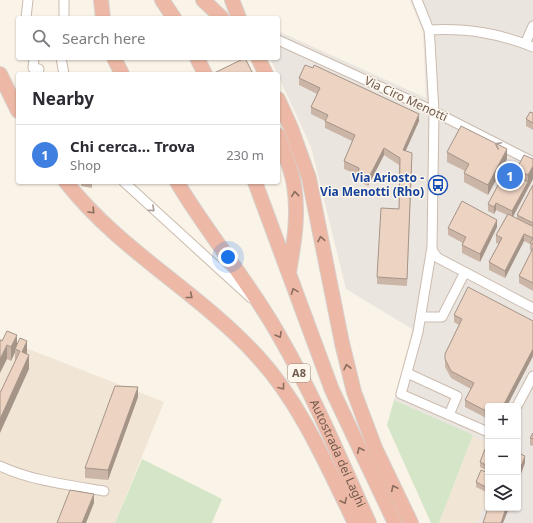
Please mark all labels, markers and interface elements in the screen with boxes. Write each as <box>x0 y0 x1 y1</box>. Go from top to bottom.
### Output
search box <box>16 16 280 60</box>
icon: search <box>30 27 52 49</box>
text: Search here <box>62 28 145 48</box>
street label: Via Ciro Menotti <box>362 72 451 125</box>
text: Nearby <box>32 87 94 110</box>
text: Chi cerca... Trova <box>70 136 195 156</box>
one-way arrow <box>495 142 503 149</box>
text: 1 <box>41 146 49 164</box>
text: 230 m <box>226 146 264 164</box>
text: Shop <box>70 156 101 174</box>
pin: 1 <box>497 161 523 191</box>
place label: Via Ariosto - Via Menotti (Rho) <box>320 169 424 200</box>
bus stop icon: Via Ariosto - Via Menotti (Rho) <box>427 174 449 196</box>
one-way arrow <box>291 191 300 197</box>
one-way arrow <box>148 204 155 211</box>
one-way arrow <box>87 206 94 214</box>
one-way arrow <box>318 236 326 243</box>
your location <box>218 247 238 267</box>
one-way arrow <box>291 288 299 295</box>
one-way arrow <box>185 291 193 298</box>
one-way arrow <box>275 331 282 338</box>
road number: A8 <box>288 364 310 382</box>
one-way arrow <box>344 364 352 370</box>
one-way arrow <box>277 383 284 390</box>
street label: Autostrada dei Laghi <box>306 396 370 510</box>
map controls <box>485 403 521 511</box>
button: + <box>485 403 521 439</box>
button: − <box>485 439 521 475</box>
one-way arrow <box>357 447 365 454</box>
button: layers <box>485 475 521 511</box>
one-way arrow <box>391 485 399 492</box>
one-way arrow <box>339 497 347 504</box>

